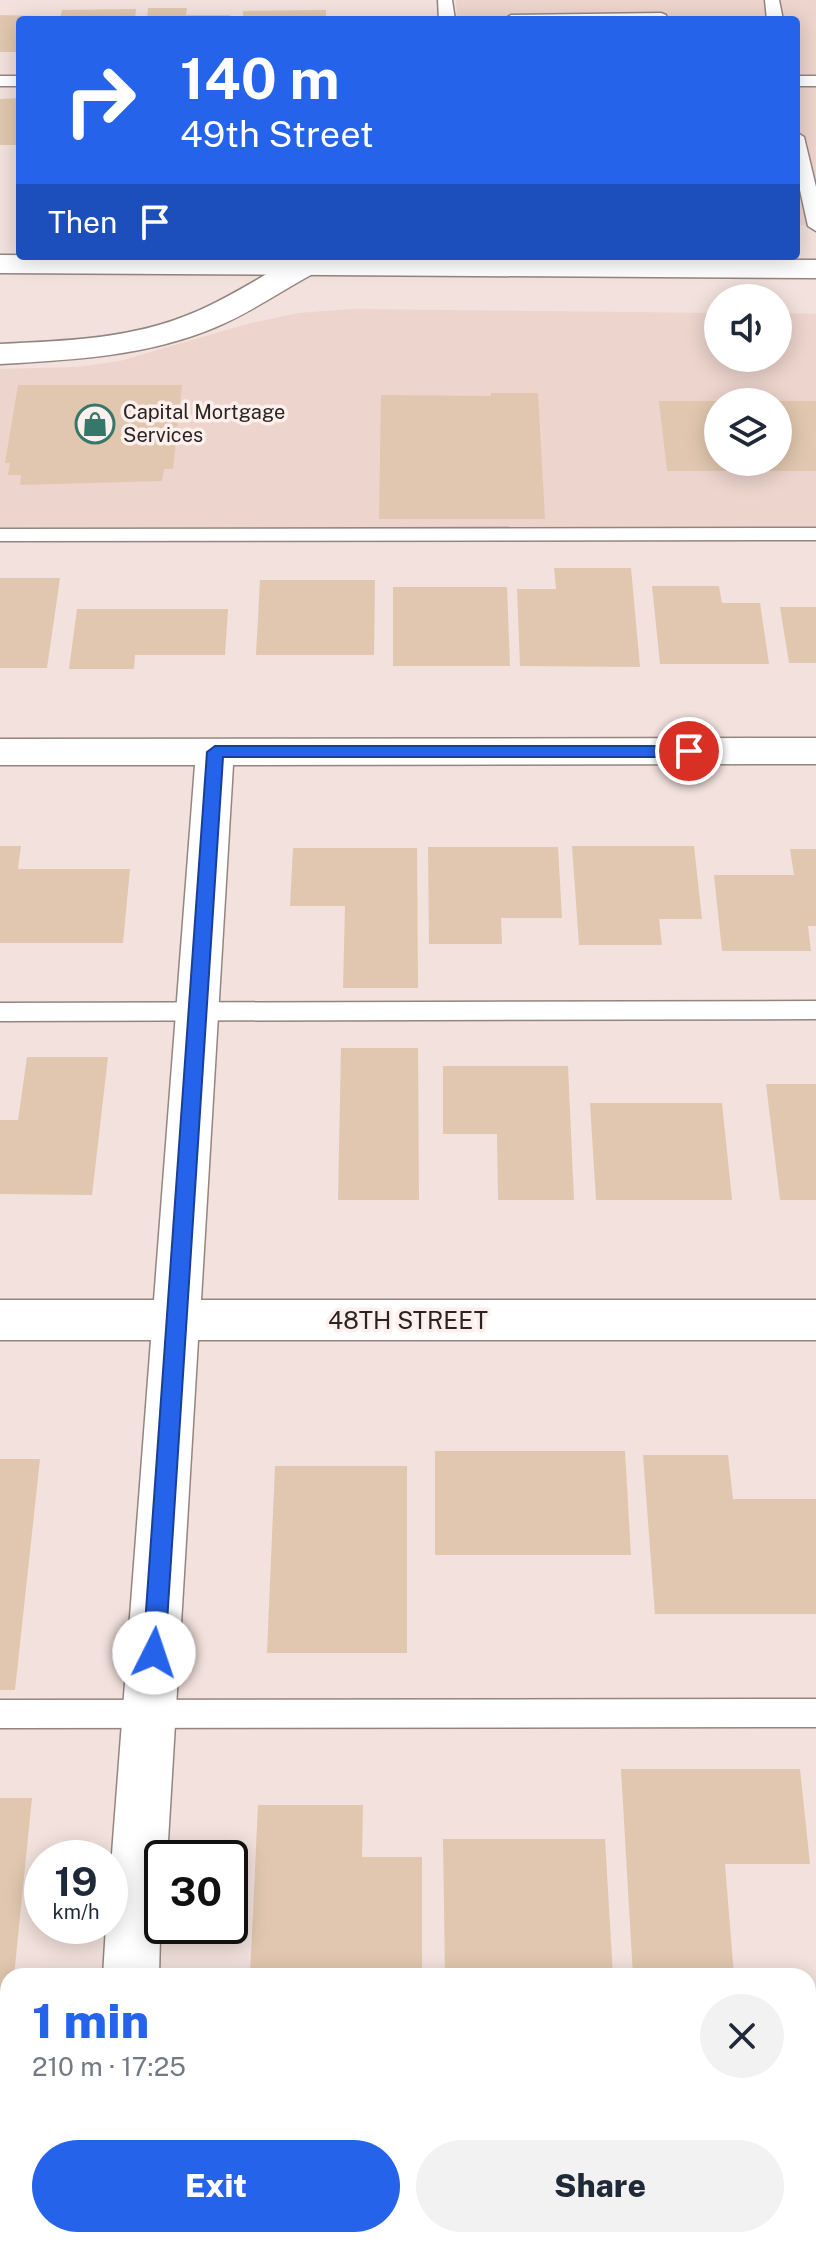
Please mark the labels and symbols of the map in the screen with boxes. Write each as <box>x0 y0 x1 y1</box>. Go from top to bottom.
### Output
place label: Capital Mortgage Services <box>123 400 285 447</box>
shop icon: Capital Mortgage Services <box>74 403 116 445</box>
pin <box>655 717 723 785</box>
street label: 48TH STREET <box>328 1306 488 1334</box>
position arrow <box>112 1611 196 1695</box>
speed limit sign: 30 <box>144 1840 248 1944</box>

